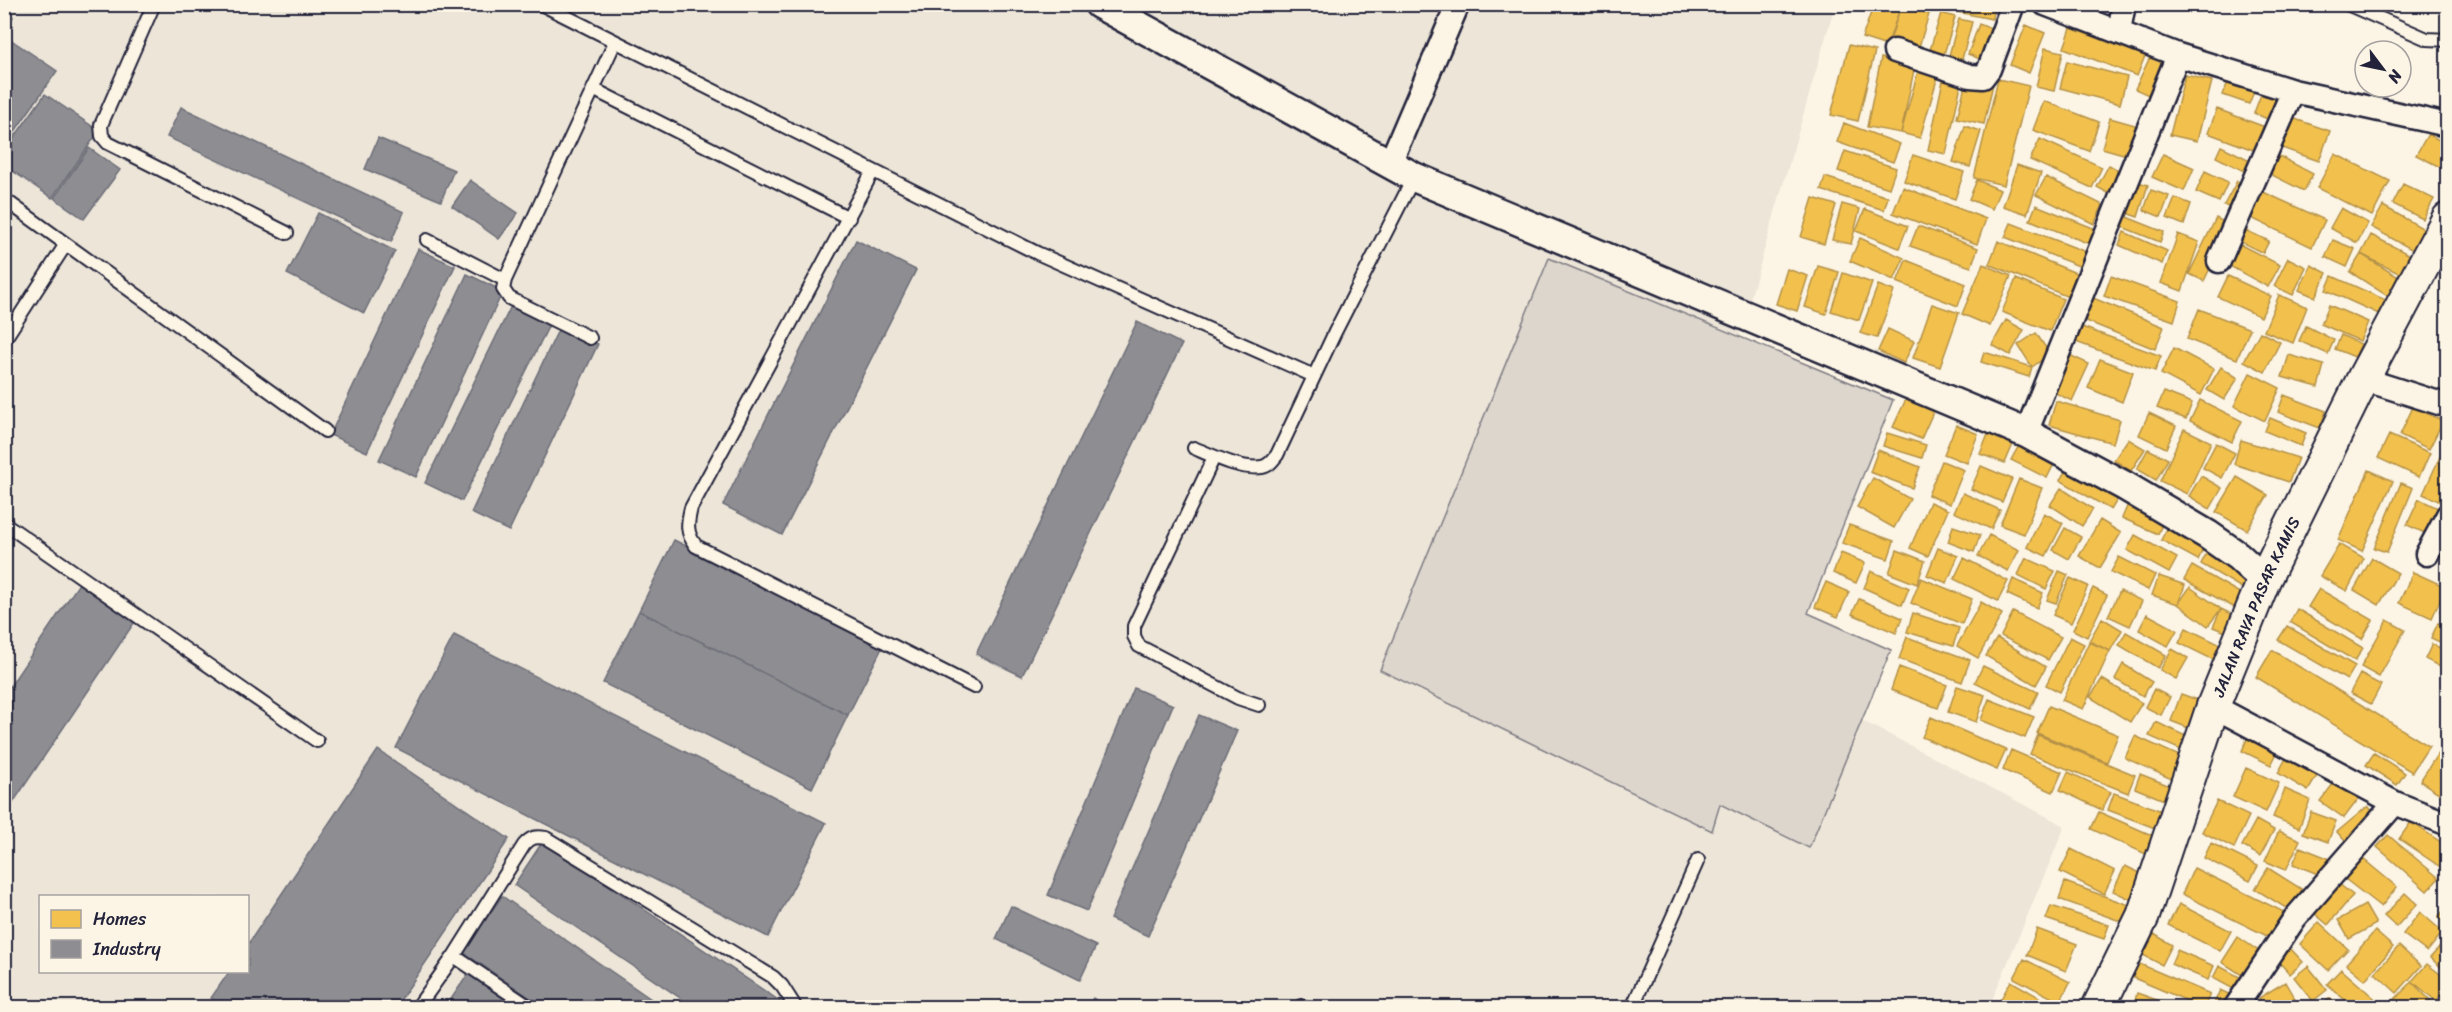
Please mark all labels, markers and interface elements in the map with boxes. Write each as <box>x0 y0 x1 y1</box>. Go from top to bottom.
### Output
north arrow <box>2353 39 2413 99</box>
text: N <box>2380 63 2411 90</box>
street label: JALAN RAYA PASAR KAMIS <box>2204 511 2308 702</box>
legend <box>39 895 249 973</box>
text: Homes <box>93 903 147 935</box>
text: Industry <box>92 933 162 965</box>

